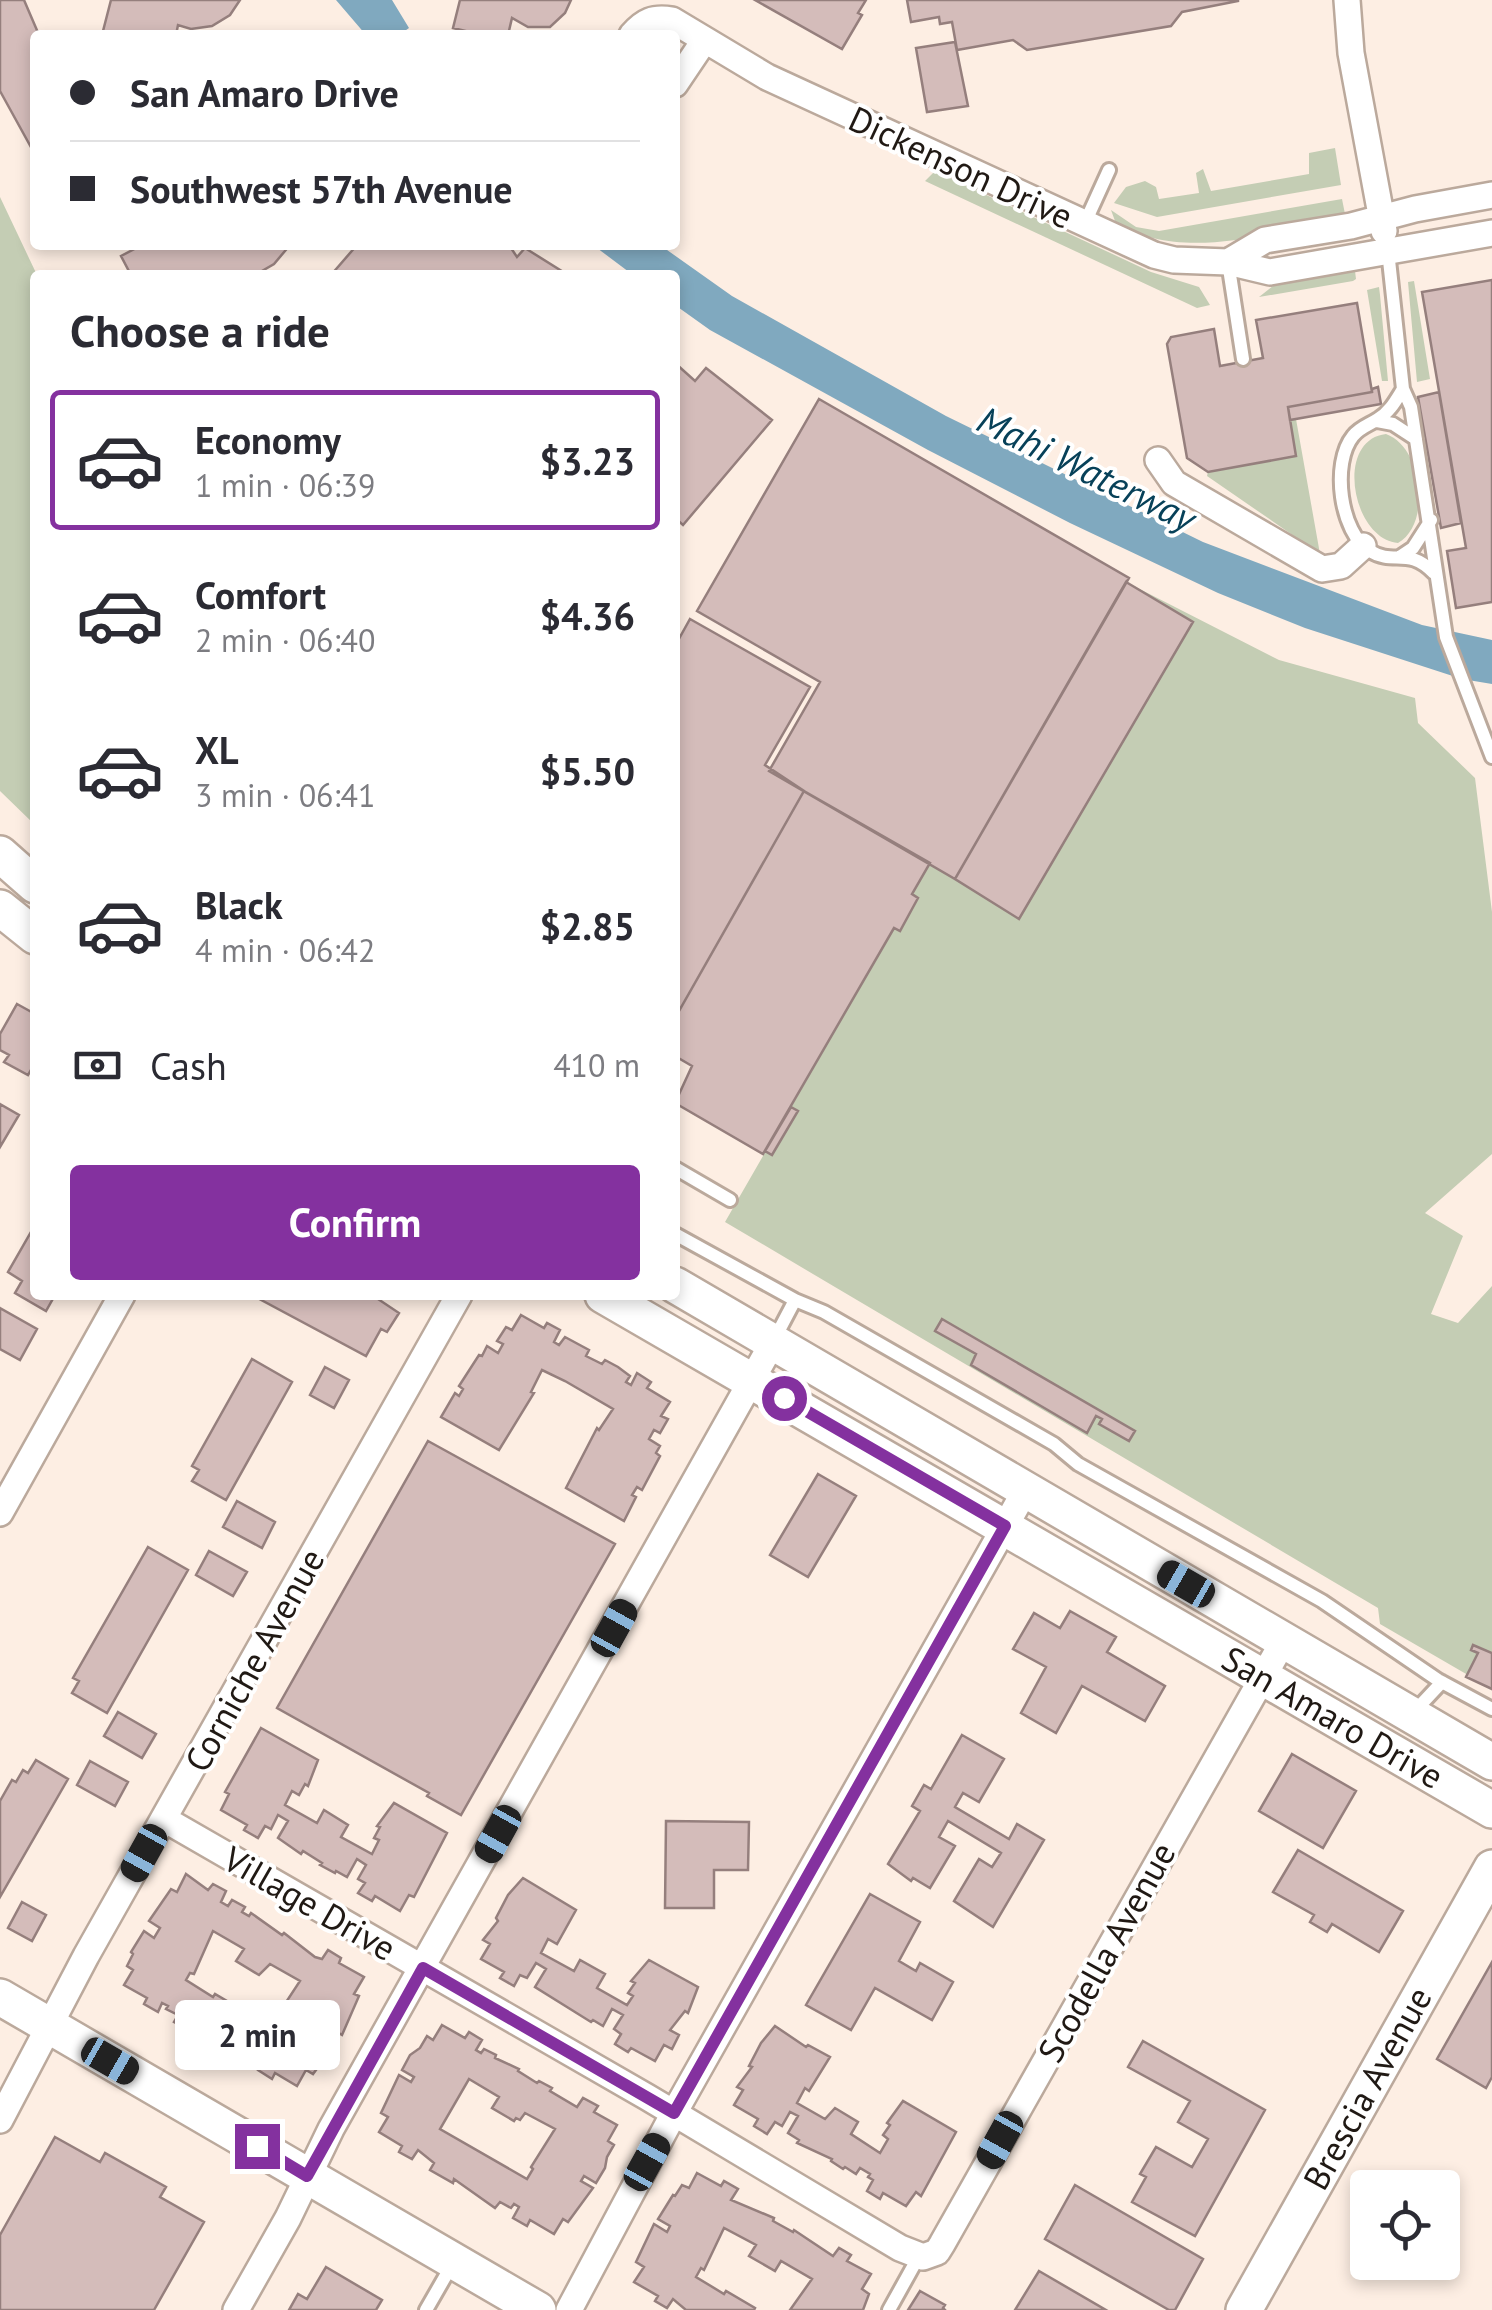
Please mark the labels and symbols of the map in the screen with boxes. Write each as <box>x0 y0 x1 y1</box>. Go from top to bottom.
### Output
street label: Dickenson Drive <box>842 95 1080 239</box>
water label: Mahi Waterway <box>970 394 1206 543</box>
route start <box>762 1376 807 1421</box>
street label: Corniche Avenue <box>174 1540 334 1780</box>
car <box>1153 1556 1219 1612</box>
car <box>586 1594 642 1662</box>
street label: San Amaro Drive <box>1214 1635 1452 1799</box>
car <box>470 1800 526 1868</box>
car <box>116 1819 172 1887</box>
street label: Scodella Avenue <box>1027 1834 1185 2070</box>
street label: Village Drive <box>215 1835 404 1971</box>
street label: Brescia Avenue <box>1292 1978 1442 2198</box>
callout: 2 min <box>174 2001 340 2071</box>
car <box>77 2033 143 2089</box>
car <box>972 2106 1028 2174</box>
route end <box>235 2124 280 2169</box>
car <box>619 2128 675 2196</box>

